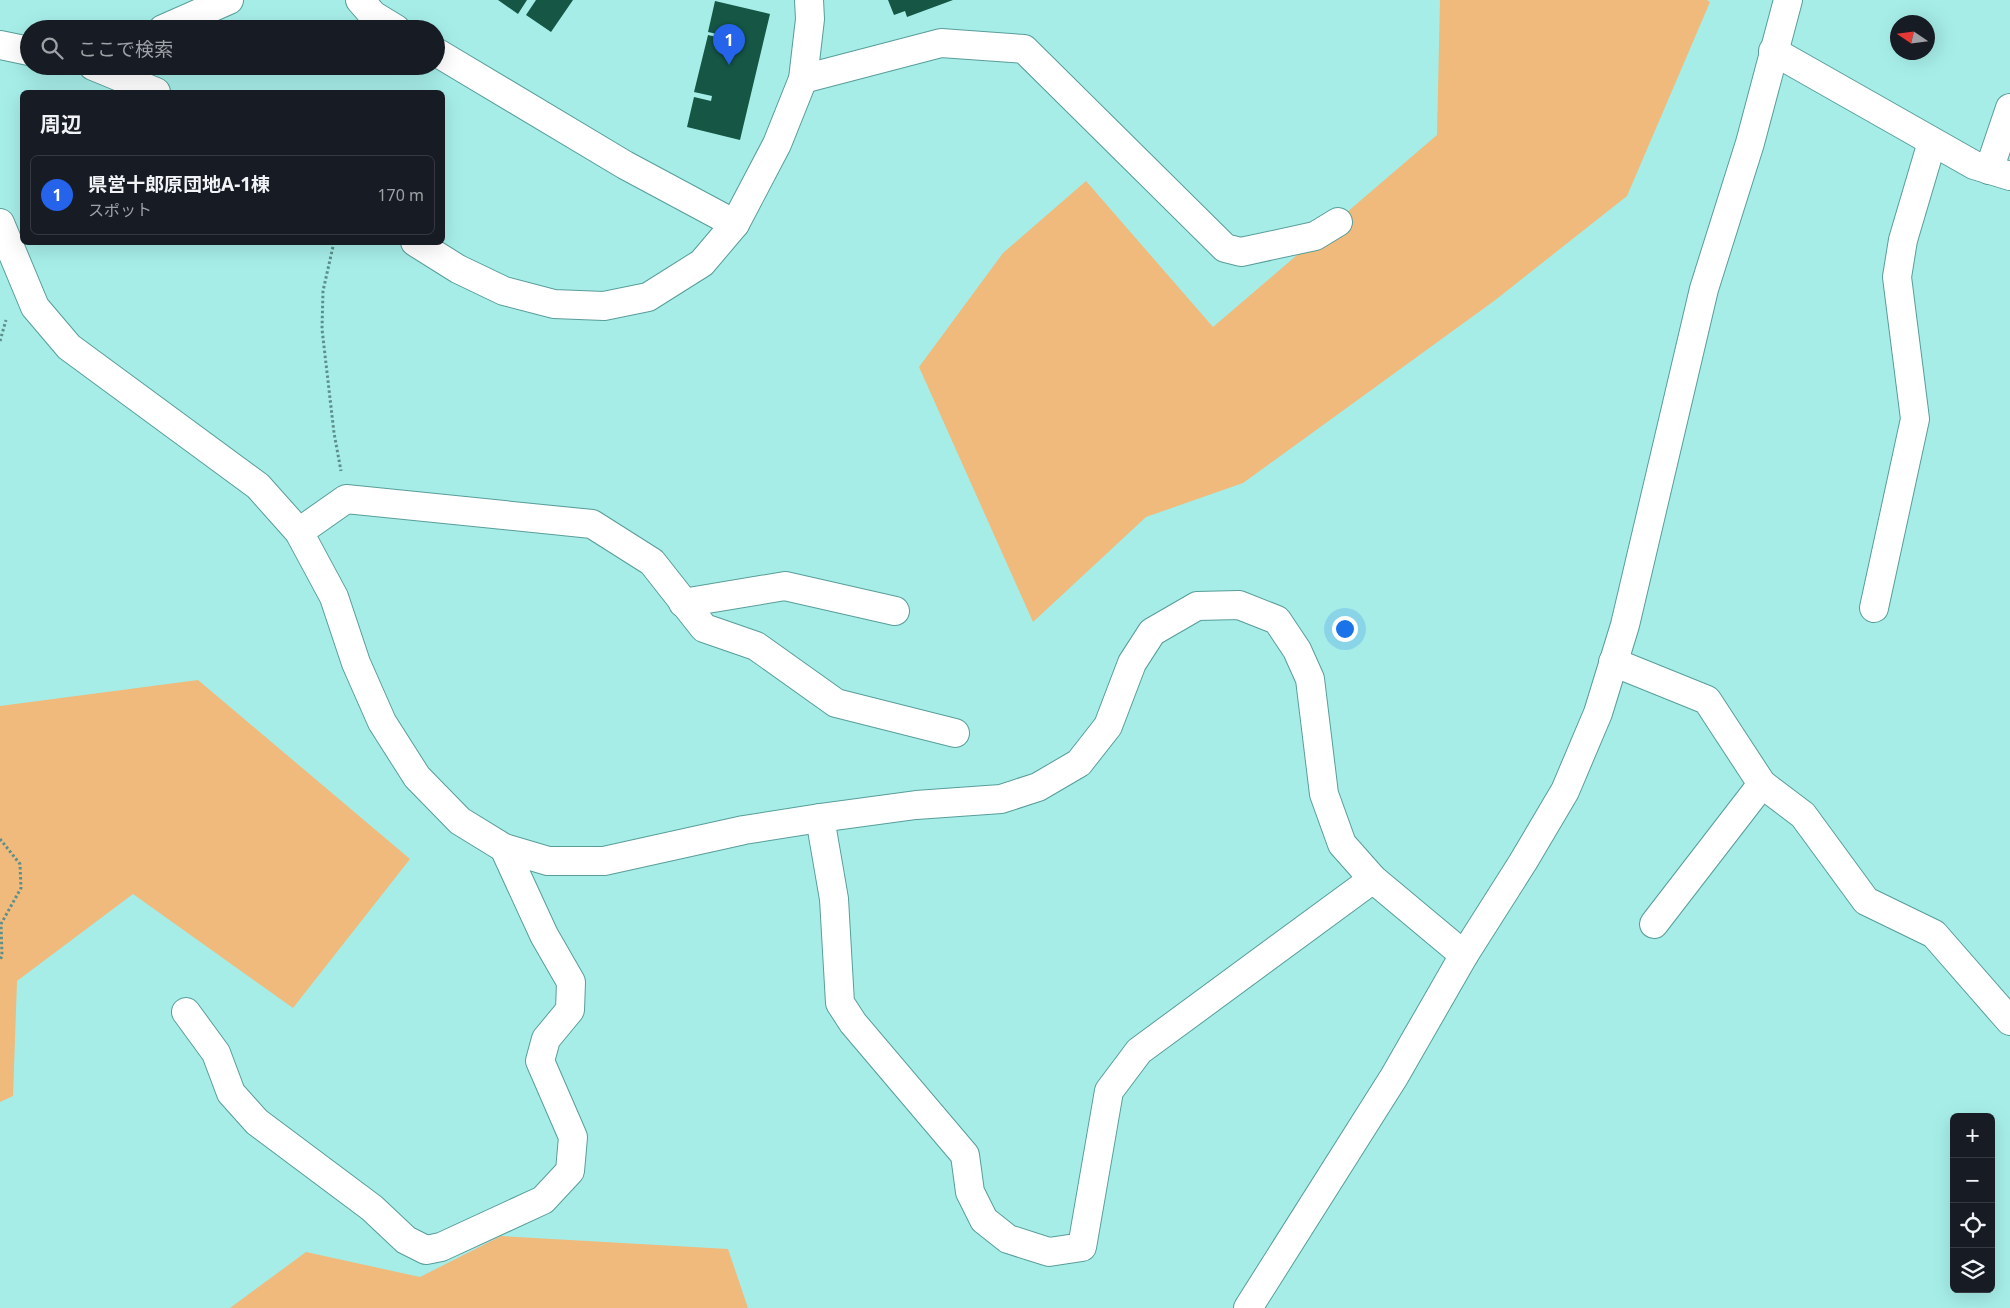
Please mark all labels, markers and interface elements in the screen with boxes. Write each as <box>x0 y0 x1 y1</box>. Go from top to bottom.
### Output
north arrow <box>1890 15 1935 60</box>
search box <box>20 20 445 75</box>
pin: 1 <box>713 24 745 65</box>
icon: search <box>38 34 66 62</box>
text: ここで検索 <box>78 36 173 62</box>
text: 周辺 <box>40 110 82 138</box>
text: 県営十郎原団地A-1棟 <box>88 171 270 197</box>
text: 1 <box>52 184 62 206</box>
text: 170 m <box>377 184 424 206</box>
text: スポット <box>88 199 152 221</box>
your location <box>1332 616 1358 642</box>
map controls <box>1950 1113 1995 1293</box>
button: + <box>1950 1113 1995 1158</box>
button: − <box>1950 1158 1995 1203</box>
button: locate <box>1950 1203 1995 1248</box>
button: layers <box>1950 1248 1995 1293</box>

